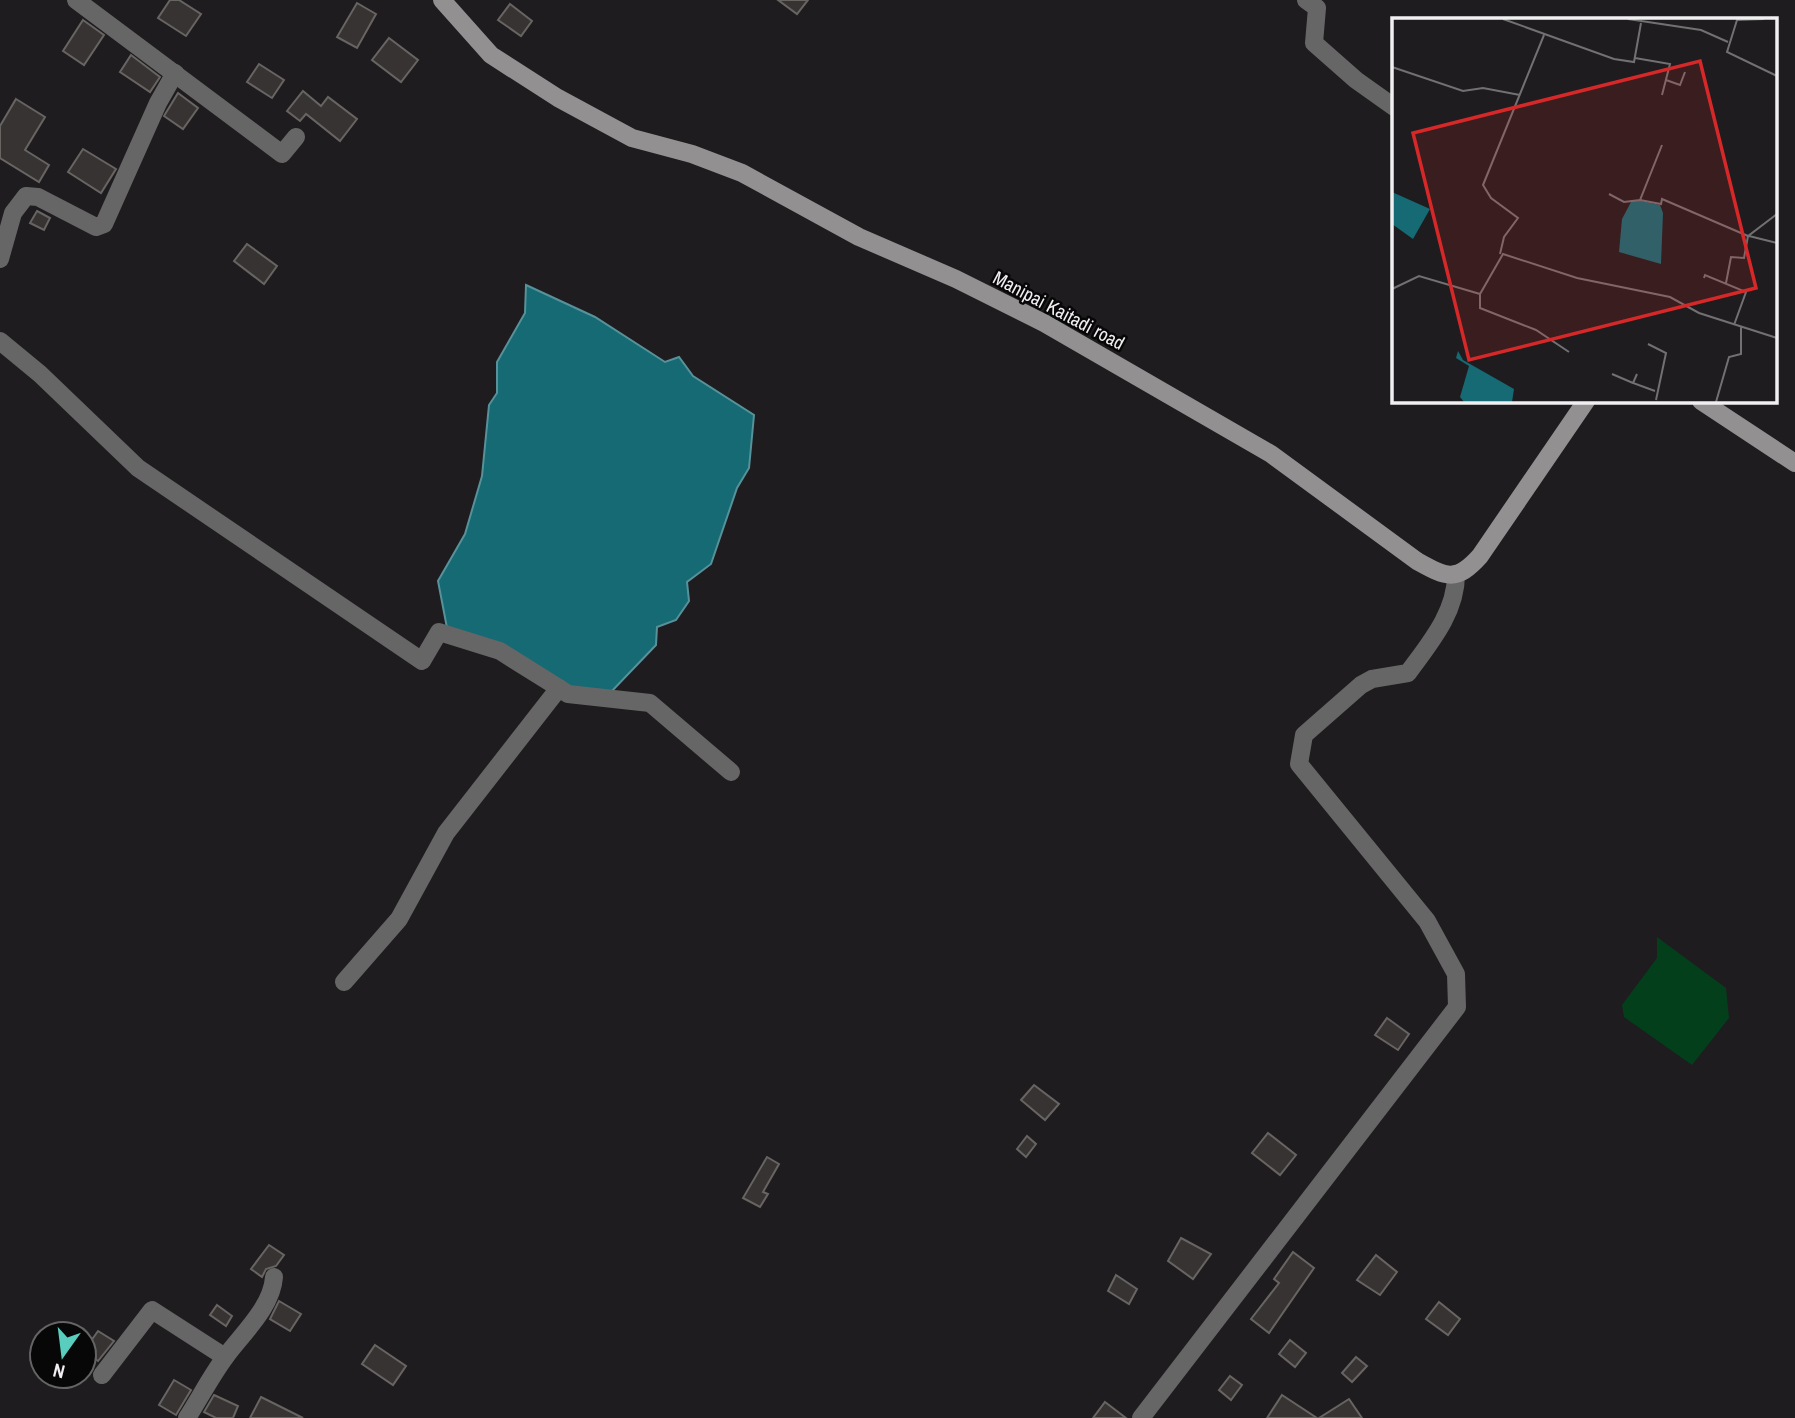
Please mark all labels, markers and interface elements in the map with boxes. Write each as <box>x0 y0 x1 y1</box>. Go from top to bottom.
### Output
inset map <box>1392 18 1778 402</box>
street label: Manipai Kaitadi road <box>989 264 1129 356</box>
north arrow <box>28 1320 98 1390</box>
text: N <box>50 1358 67 1385</box>

